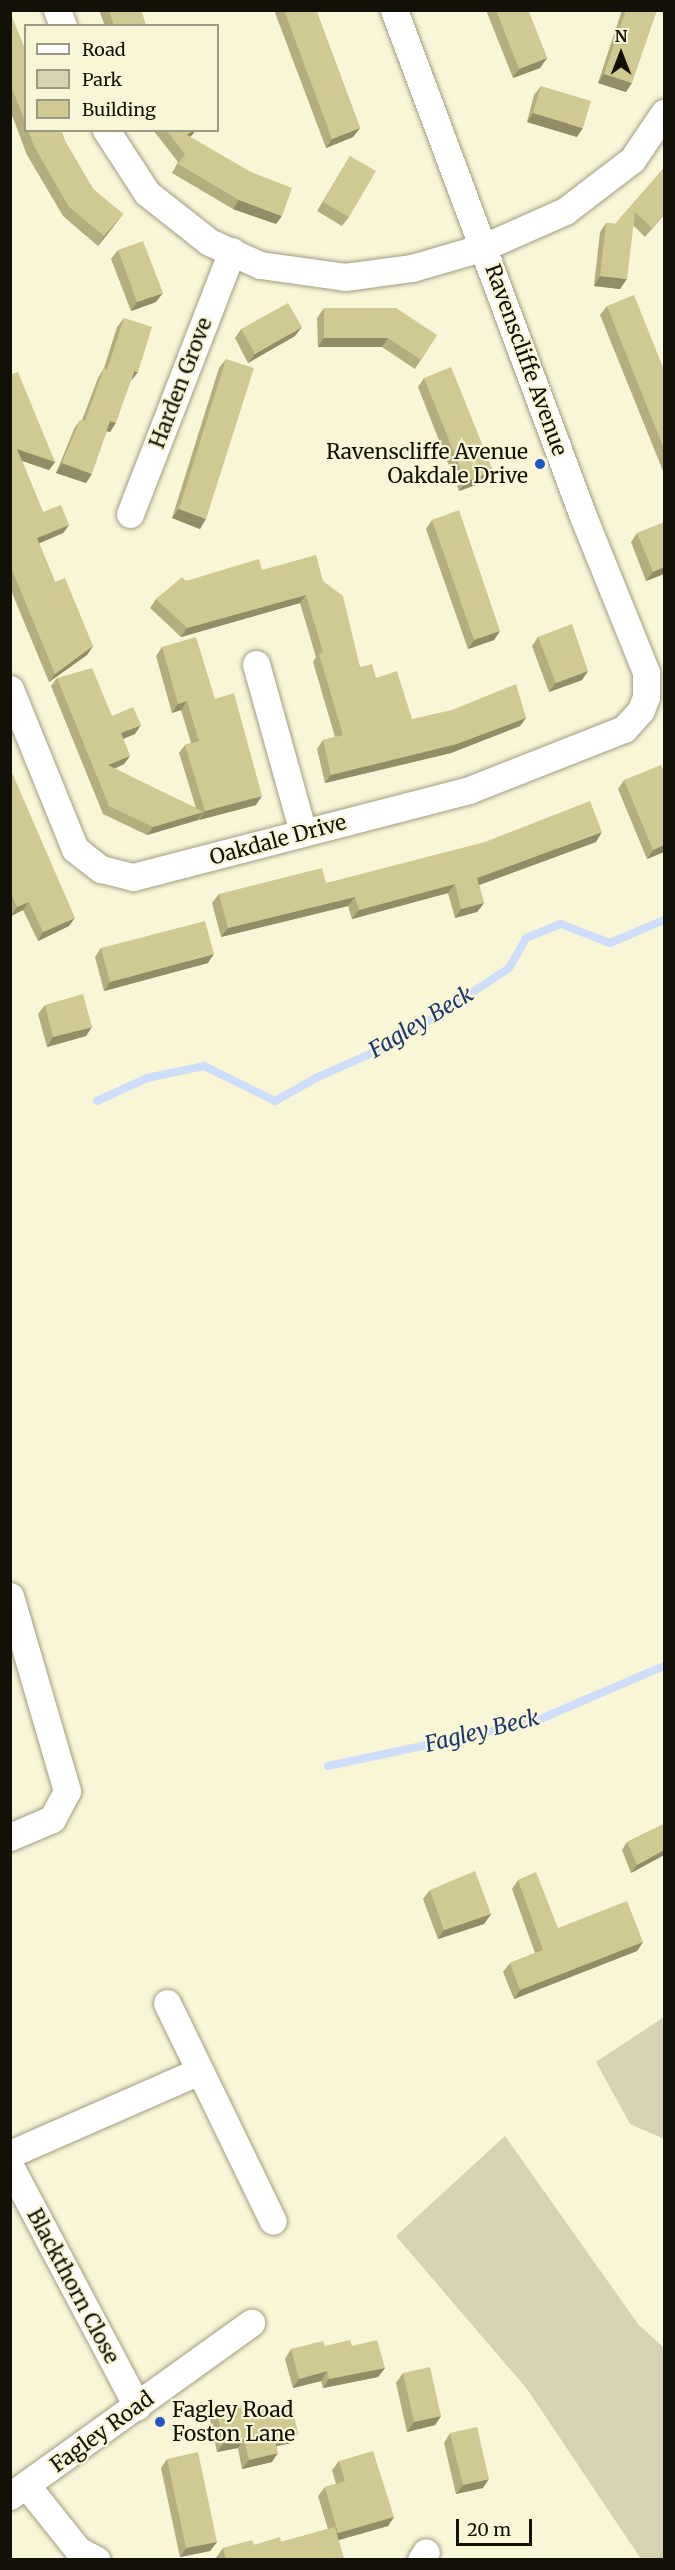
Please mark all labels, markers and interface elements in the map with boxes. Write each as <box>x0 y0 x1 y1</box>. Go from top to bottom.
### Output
legend <box>24 24 219 132</box>
north arrow <box>591 24 651 84</box>
text: N <box>615 26 627 46</box>
text: Road <box>82 38 126 61</box>
text: Park <box>82 68 122 91</box>
text: Building <box>82 98 156 121</box>
street label: Ravenscliffe Avenue <box>480 261 572 459</box>
street label: Harden Grove <box>144 314 218 452</box>
place label: Ravenscliffe Avenue Oakdale Drive <box>326 439 528 489</box>
marker: Ravenscliffe Avenue Oakdale Drive <box>533 457 547 471</box>
street label: Oakdale Drive <box>207 810 349 870</box>
water label: Fagley Beck <box>364 981 478 1063</box>
water label: Fagley Beck <box>422 1704 542 1758</box>
street label: Blackthorn Close <box>22 2204 124 2368</box>
street label: Fagley Road <box>45 2386 159 2478</box>
place label: Fagley Road Foston Lane <box>172 2397 295 2447</box>
marker: Fagley Road Foston Lane <box>153 2415 167 2429</box>
scale bar <box>459 2507 536 2545</box>
text: 20 m <box>467 2518 511 2541</box>

